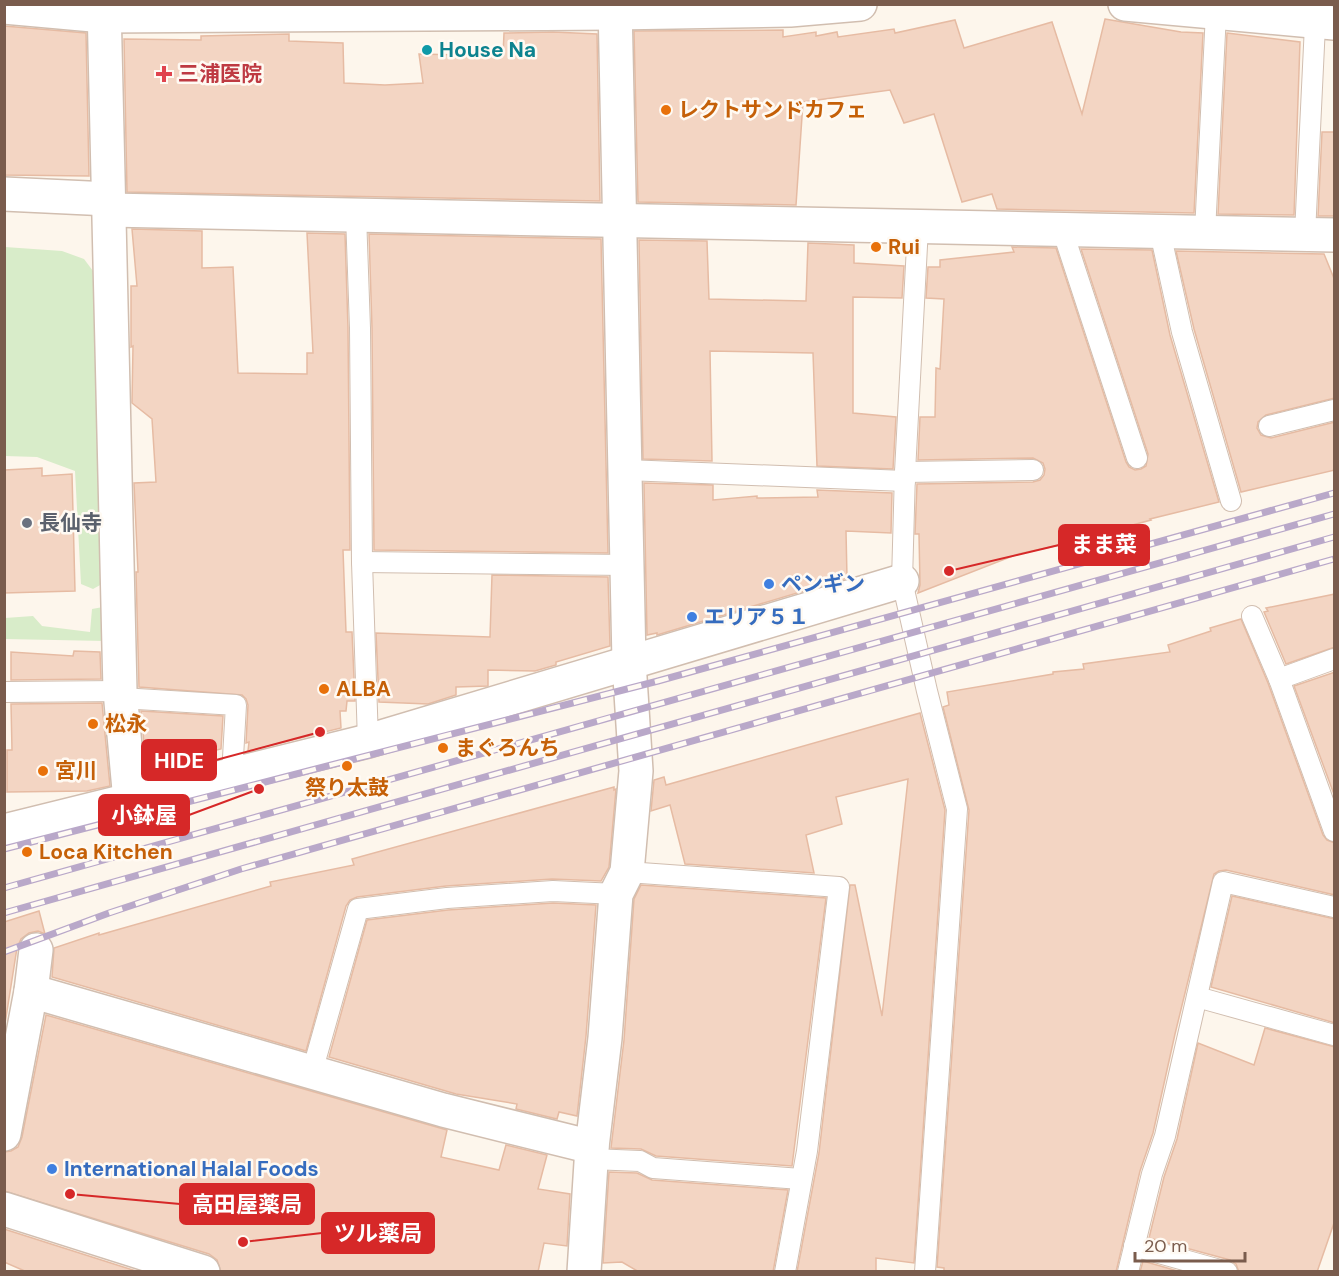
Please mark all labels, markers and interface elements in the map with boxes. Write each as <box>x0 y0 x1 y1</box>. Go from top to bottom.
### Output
place label: House Na <box>439 36 536 64</box>
marker: House Na <box>420 43 434 57</box>
place label: 三浦医院 <box>178 60 262 88</box>
marker: 三浦医院 <box>155 65 173 83</box>
place label: レクトサンドカフェ <box>678 96 867 124</box>
marker: レクトサンドカフェ <box>659 103 673 117</box>
place label: Rui <box>888 233 920 261</box>
marker: Rui <box>869 240 883 254</box>
place label: 長仙寺 <box>39 509 102 537</box>
marker: 長仙寺 <box>20 516 34 530</box>
callout: まま菜 <box>1059 525 1149 565</box>
text: まま菜 <box>1071 530 1137 559</box>
place label: ペンギン <box>781 570 865 598</box>
marker: ペンギン <box>762 577 776 591</box>
place label: エリア５１ <box>704 603 809 631</box>
marker: エリア５１ <box>685 610 699 624</box>
place label: ALBA <box>336 675 391 703</box>
marker: ALBA <box>317 682 331 696</box>
place label: 松永 <box>105 710 147 738</box>
marker: 松永 <box>86 717 100 731</box>
place label: まぐろんち <box>455 734 560 762</box>
callout: HIDE <box>142 740 216 780</box>
marker: まぐろんち <box>436 741 450 755</box>
text: HIDE <box>154 746 204 775</box>
place label: 宮川 <box>55 757 97 785</box>
marker: 祭り太鼓 <box>340 759 354 773</box>
marker: 宮川 <box>36 764 50 778</box>
place label: 祭り太鼓 <box>305 774 389 802</box>
callout: 小鉢屋 <box>99 795 189 835</box>
text: 小鉢屋 <box>111 801 177 830</box>
place label: Loca Kitchen <box>39 838 173 866</box>
marker: Loca Kitchen <box>20 845 34 859</box>
place label: International Halal Foods <box>64 1155 319 1183</box>
marker: International Halal Foods <box>45 1162 59 1176</box>
callout: 高田屋薬局 <box>180 1184 314 1224</box>
text: 高田屋薬局 <box>192 1190 302 1219</box>
callout: ツル薬局 <box>322 1213 434 1253</box>
text: ツル薬局 <box>334 1219 422 1248</box>
scale bar <box>1135 1225 1244 1263</box>
text: 20 m <box>1144 1234 1187 1258</box>

